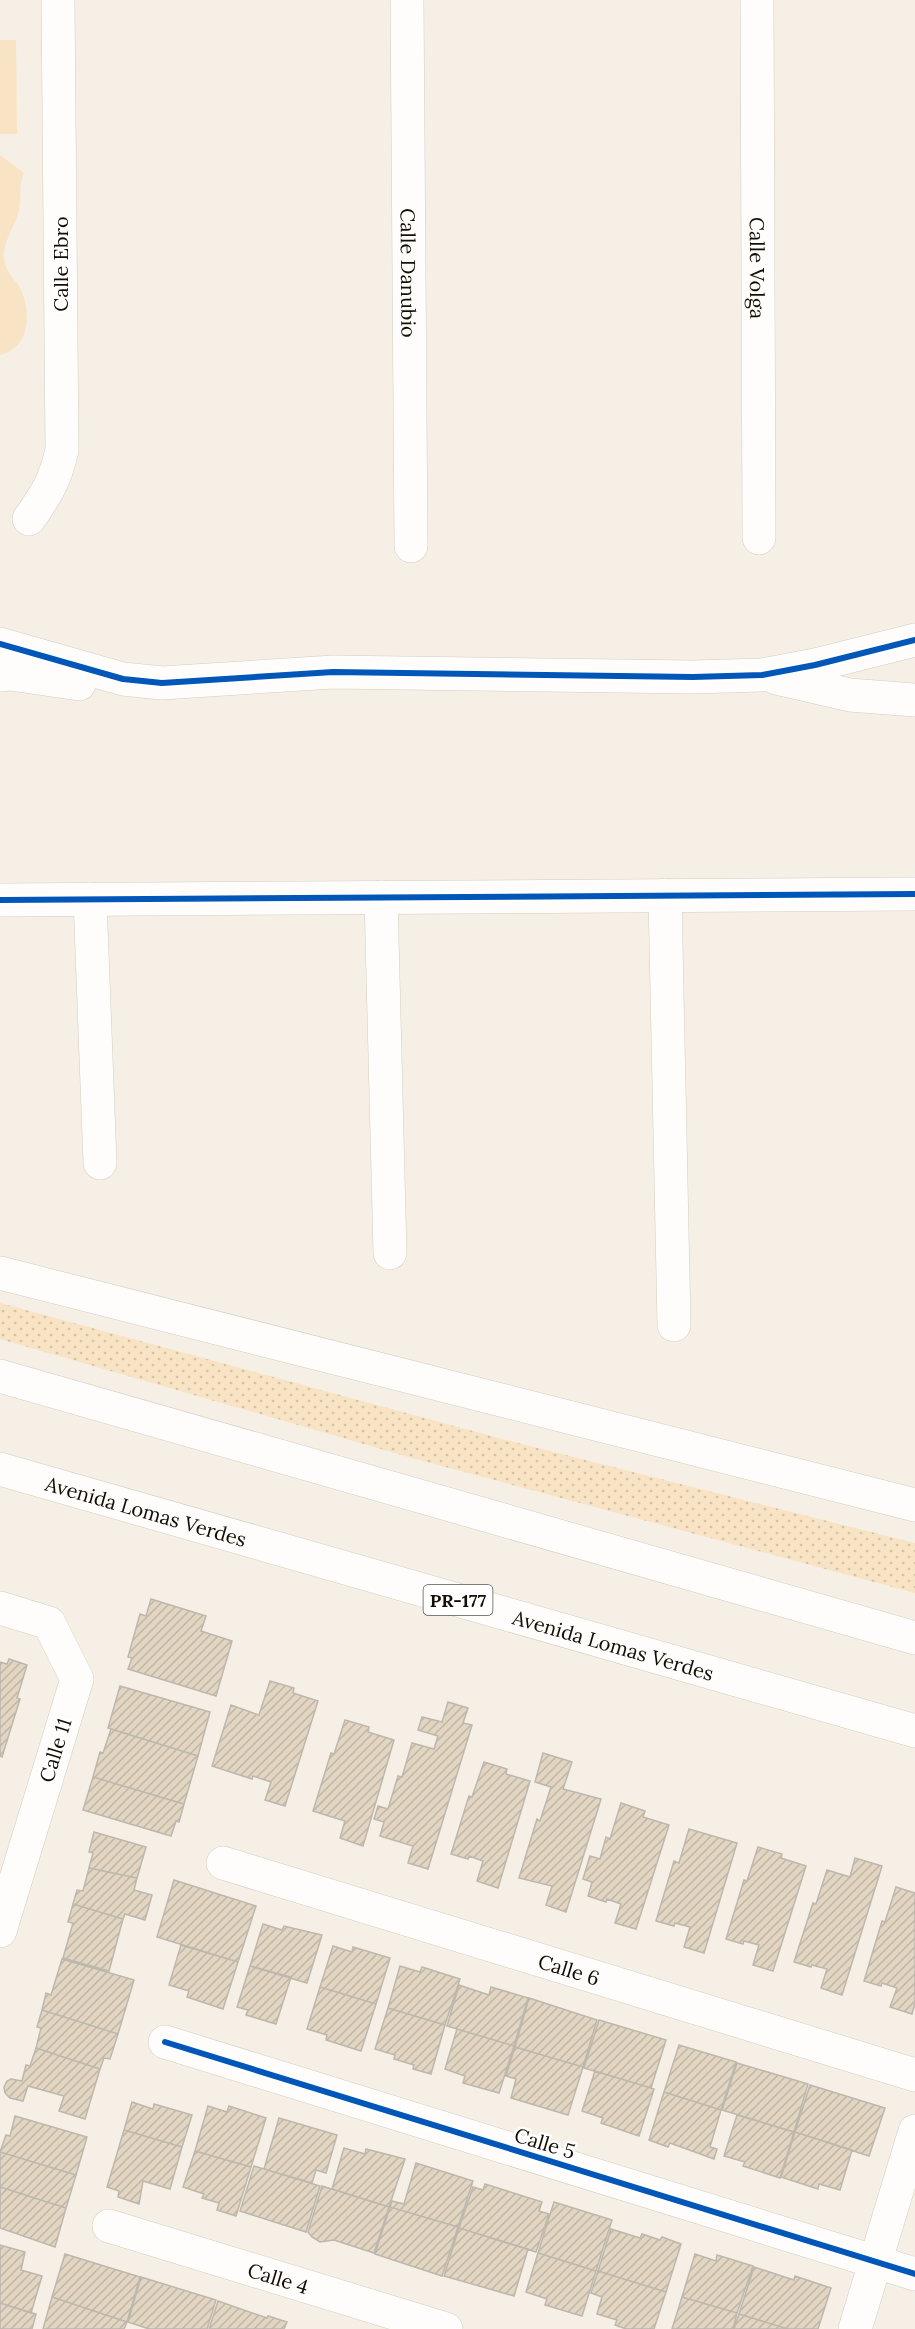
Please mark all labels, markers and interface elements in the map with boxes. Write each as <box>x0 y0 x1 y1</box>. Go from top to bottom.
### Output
street label: Calle Danubio <box>396 208 422 338</box>
street label: Calle Ebro <box>48 216 73 312</box>
street label: Calle Volga <box>745 217 771 319</box>
street label: Avenida Lomas Verdes <box>42 1470 250 1551</box>
road number: PR-177 <box>424 1585 492 1615</box>
street label: Avenida Lomas Verdes <box>509 1604 717 1685</box>
street label: Calle 11 <box>33 1715 77 1785</box>
street label: Calle 6 <box>535 1948 603 1990</box>
street label: Calle 5 <box>512 2122 578 2164</box>
street label: Calle 4 <box>245 2257 312 2299</box>

